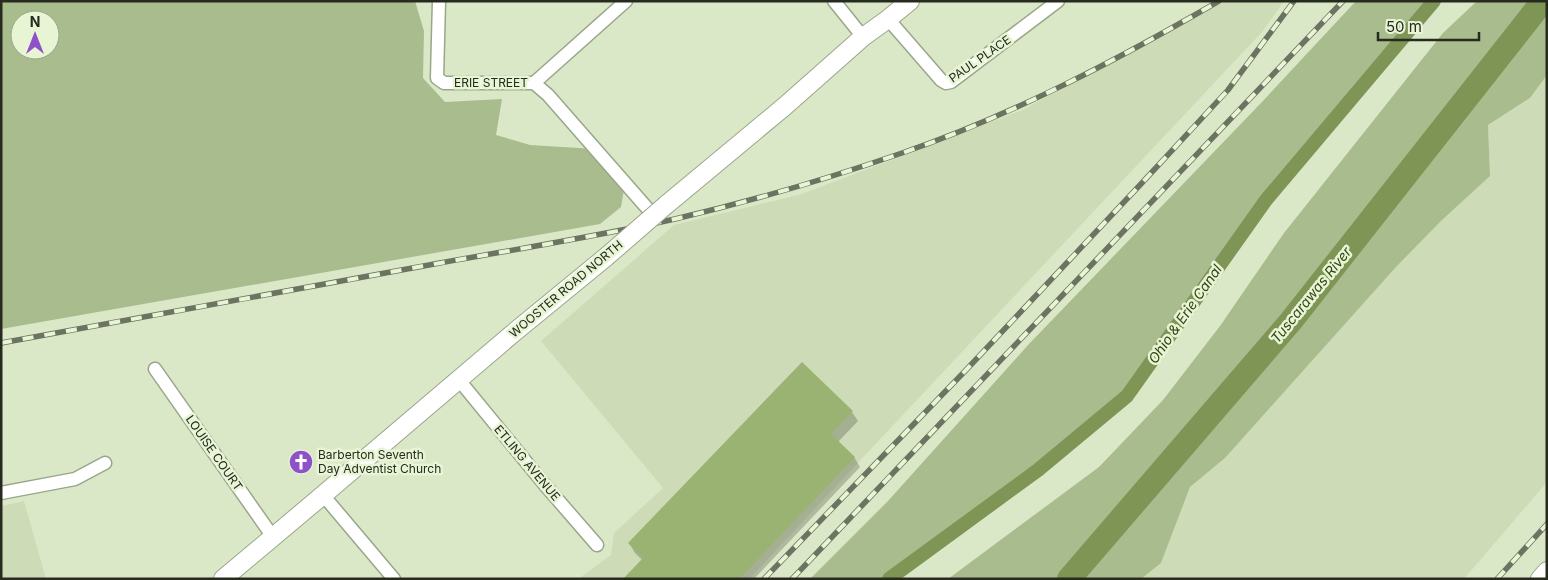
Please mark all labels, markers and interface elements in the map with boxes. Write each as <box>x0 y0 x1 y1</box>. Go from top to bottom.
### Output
north arrow <box>10 10 60 60</box>
scale bar <box>1378 10 1479 42</box>
text: N <box>30 13 40 30</box>
text: 50 m <box>1386 17 1422 36</box>
street label: PAUL PLACE <box>946 32 1014 85</box>
street label: ERIE STREET <box>454 75 528 90</box>
street label: WOOSTER ROAD NORTH <box>506 237 625 340</box>
water label: Tuscarawas River <box>1267 243 1355 346</box>
water label: Ohio & Erie Canal <box>1144 261 1225 366</box>
street label: LOUISE COURT <box>183 412 246 493</box>
street label: ETLING AVENUE <box>491 422 563 504</box>
place label: Barberton Seventh Day Adventist Church <box>318 447 441 476</box>
church icon: Barberton Seventh Day Adventist Church <box>288 449 314 475</box>

